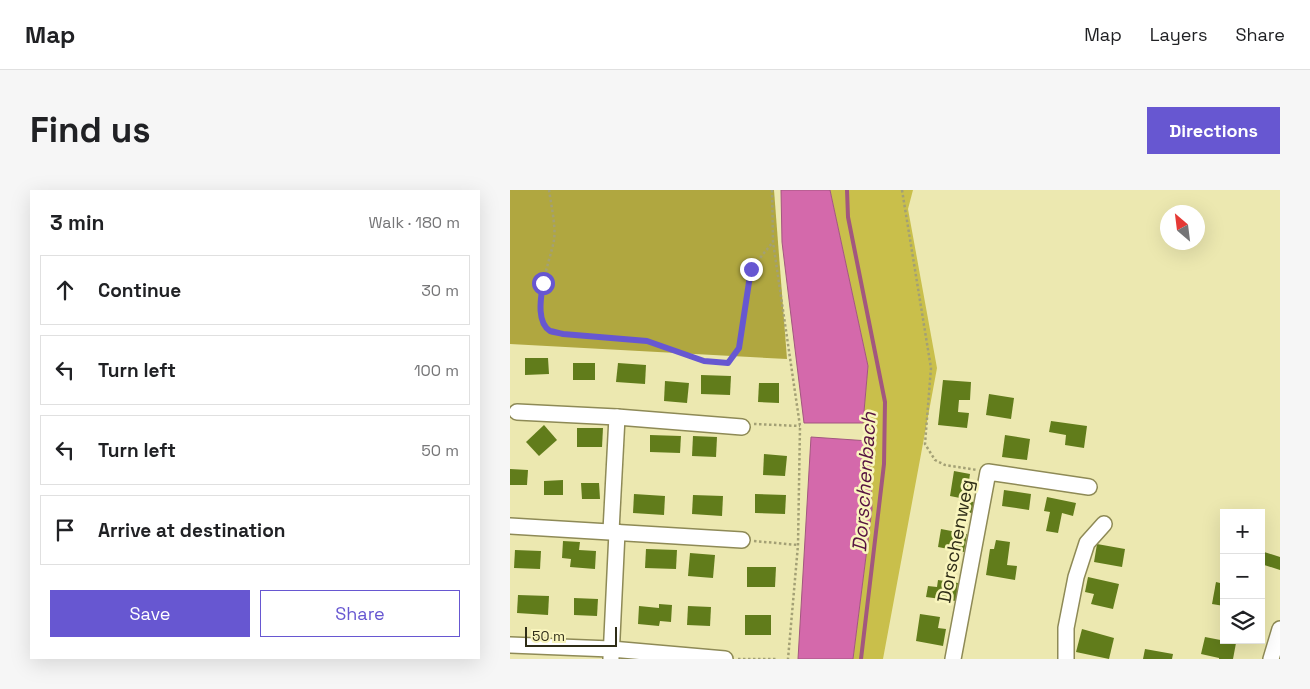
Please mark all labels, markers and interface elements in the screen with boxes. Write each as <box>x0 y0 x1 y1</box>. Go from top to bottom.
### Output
text: Map <box>25 19 75 50</box>
text: Map <box>1084 23 1122 46</box>
text: Layers <box>1150 23 1207 46</box>
text: Share <box>1235 23 1285 46</box>
button: Directions <box>1147 107 1280 154</box>
text: Find us <box>30 108 151 152</box>
north arrow <box>1160 205 1205 250</box>
text: 3 min <box>50 209 105 236</box>
text: Walk · 180 m <box>368 212 460 233</box>
route end <box>740 258 763 281</box>
route start <box>532 272 555 295</box>
icon: ahead <box>51 276 79 304</box>
text: Continue <box>98 278 181 303</box>
text: 30 m <box>421 280 459 301</box>
icon: left <box>51 356 79 384</box>
text: Turn left <box>98 358 176 383</box>
text: 100 m <box>414 360 459 381</box>
water label: Dorschenbach <box>846 410 882 553</box>
icon: left <box>51 436 79 464</box>
text: Turn left <box>98 438 176 463</box>
text: 50 m <box>421 440 459 461</box>
street label: Dorschenweg <box>931 477 980 605</box>
map controls <box>1220 509 1265 644</box>
button: + <box>1220 509 1265 554</box>
icon: arrive <box>51 516 79 544</box>
text: Arrive at destination <box>98 518 286 543</box>
button: − <box>1220 554 1265 599</box>
button: Save <box>50 590 250 637</box>
button: Share <box>260 590 460 637</box>
button: layers <box>1220 599 1265 644</box>
scale bar <box>525 624 618 647</box>
text: 50 m <box>532 627 565 645</box>

